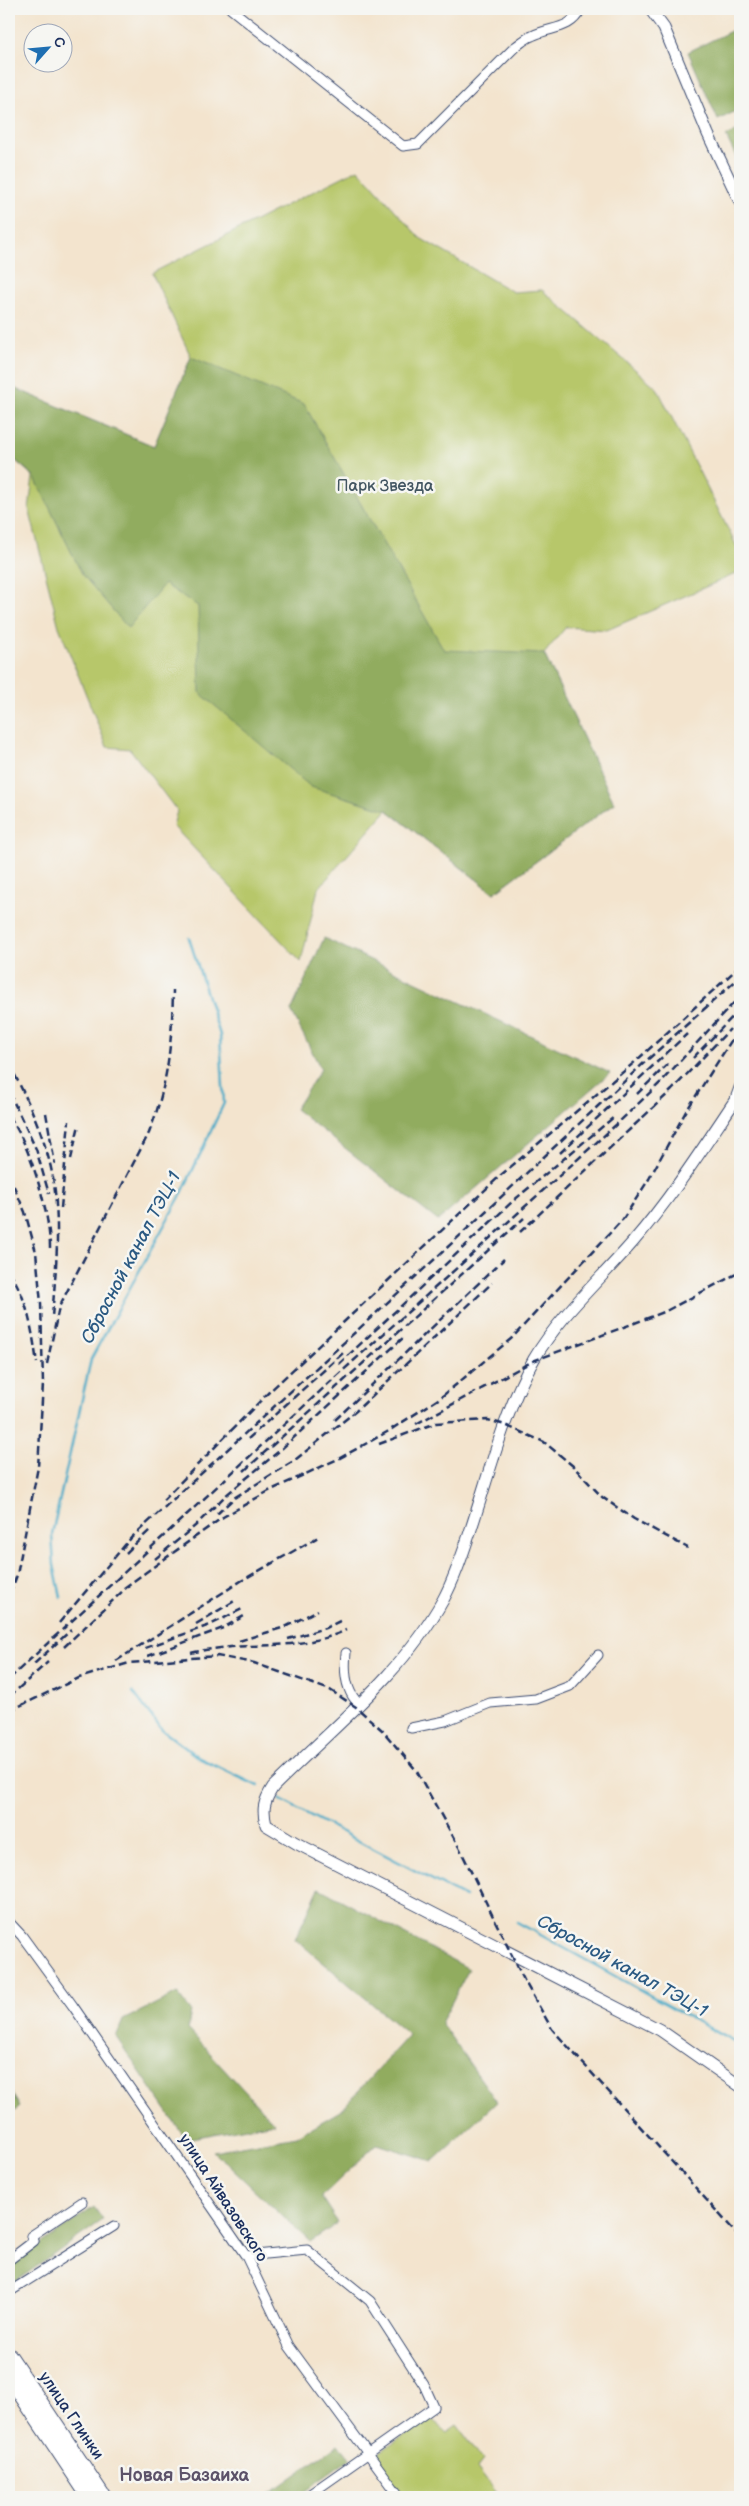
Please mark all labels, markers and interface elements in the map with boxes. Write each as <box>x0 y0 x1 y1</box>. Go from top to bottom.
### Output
north arrow <box>22 22 72 72</box>
text: С <box>49 34 69 51</box>
park label: Парк Звезда <box>337 477 434 496</box>
water label: Сбросной канал ТЭЦ-1 <box>77 1168 185 1347</box>
water label: Сбросной канал ТЭЦ-1 <box>533 1911 711 2022</box>
street label: улица Айвазовского <box>175 2131 271 2265</box>
street label: улица Глинки <box>35 2368 107 2464</box>
district label: Новая Базаиха <box>119 2465 249 2486</box>

